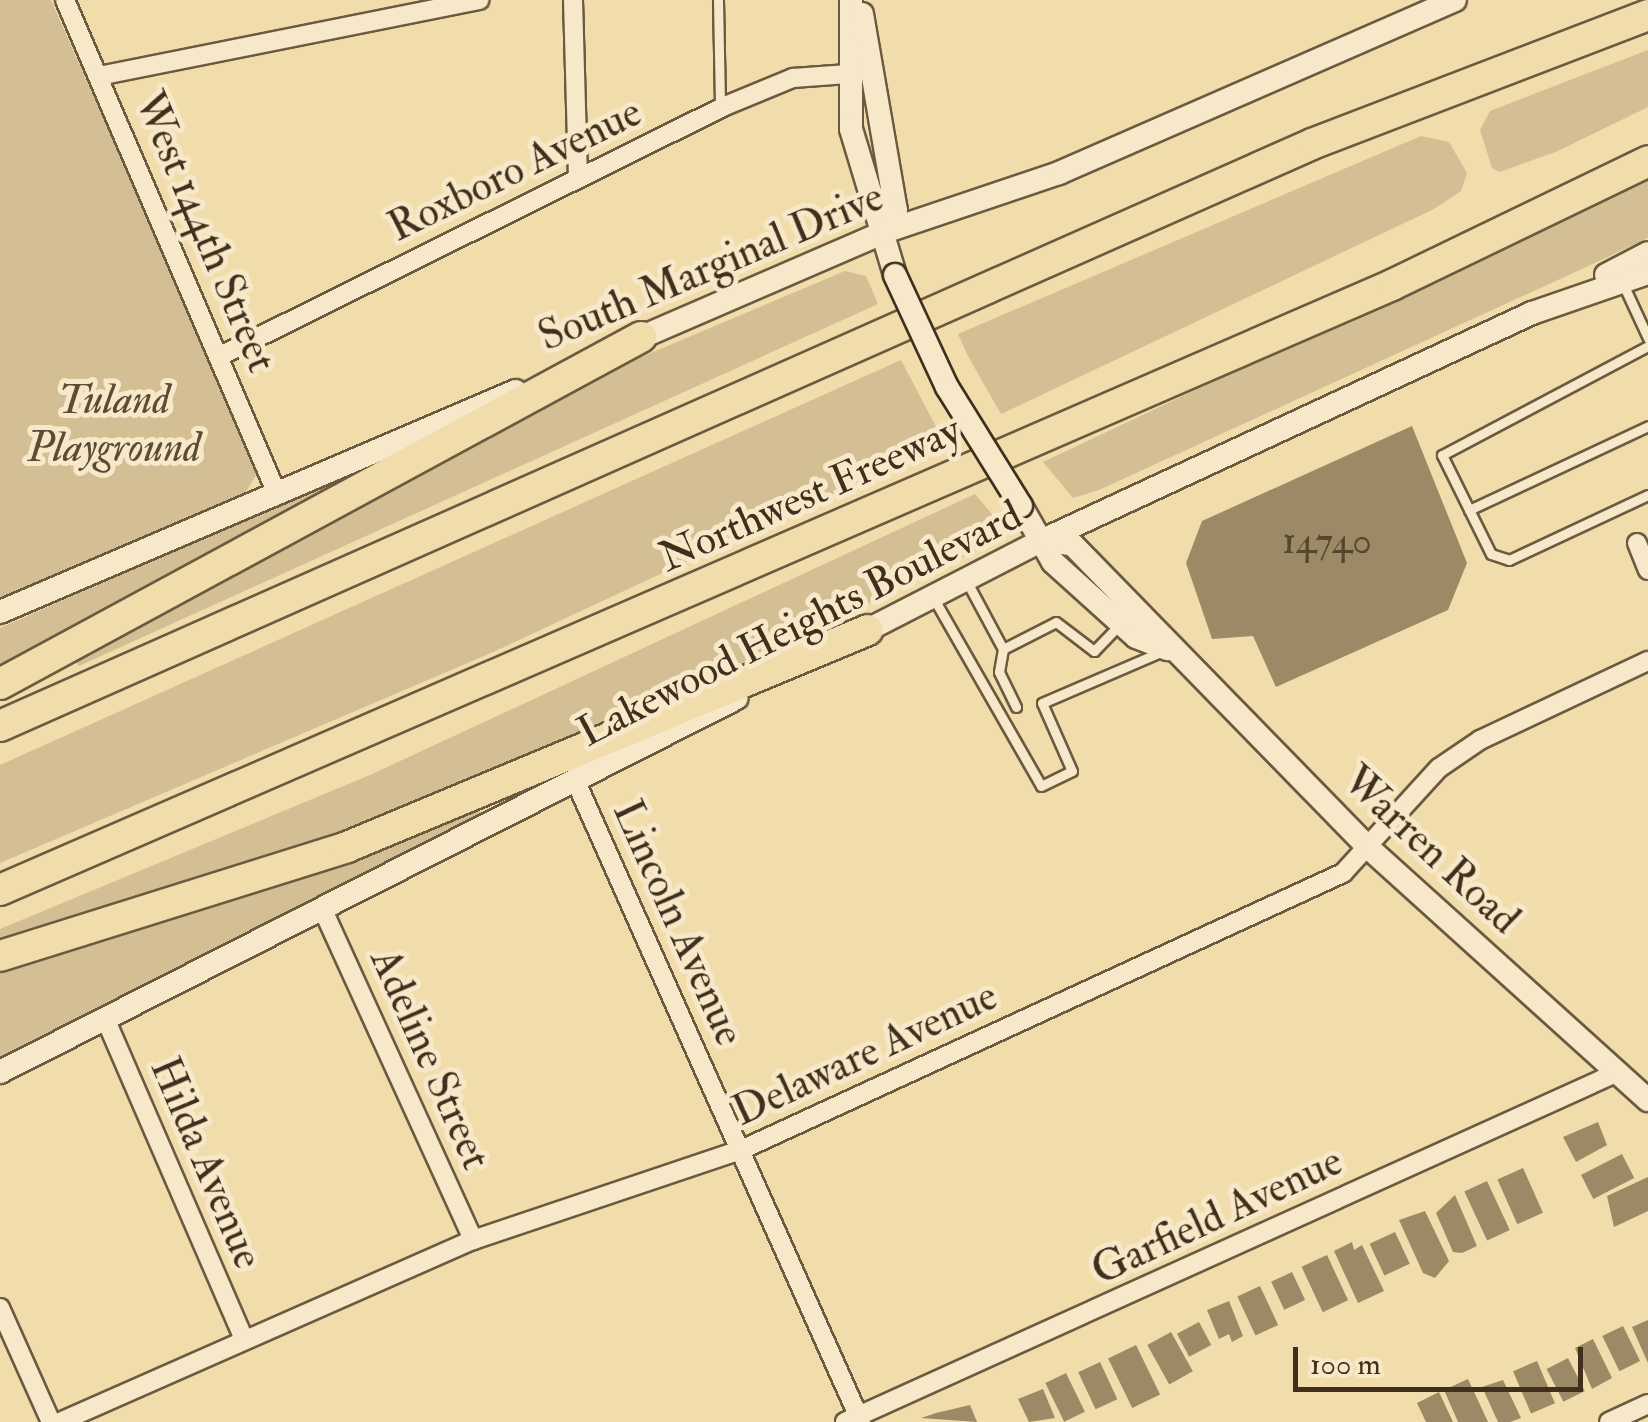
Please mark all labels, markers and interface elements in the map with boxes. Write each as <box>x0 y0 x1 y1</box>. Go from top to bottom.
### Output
street label: West 144th Street <box>123 84 287 380</box>
street label: Roxboro Avenue <box>380 87 650 253</box>
street label: South Marginal Drive <box>531 172 891 362</box>
park label: Tuland Playground <box>27 375 201 474</box>
street label: Northwest Freeway <box>651 405 969 583</box>
street label: Lakewood Heights Boulevard <box>570 490 1030 758</box>
house number: 14740 <box>1282 519 1372 565</box>
street label: Warren Road <box>1332 755 1530 945</box>
street label: Lincoln Avenue <box>602 793 754 1053</box>
street label: Adeline Street <box>359 941 501 1177</box>
street label: Delaware Avenue <box>725 971 1005 1137</box>
street label: Hilda Avenue <box>139 1050 273 1276</box>
street label: Garfield Avenue <box>1084 1136 1350 1296</box>
scale bar <box>1298 1327 1588 1389</box>
text: 100 m <box>1310 1346 1381 1383</box>

